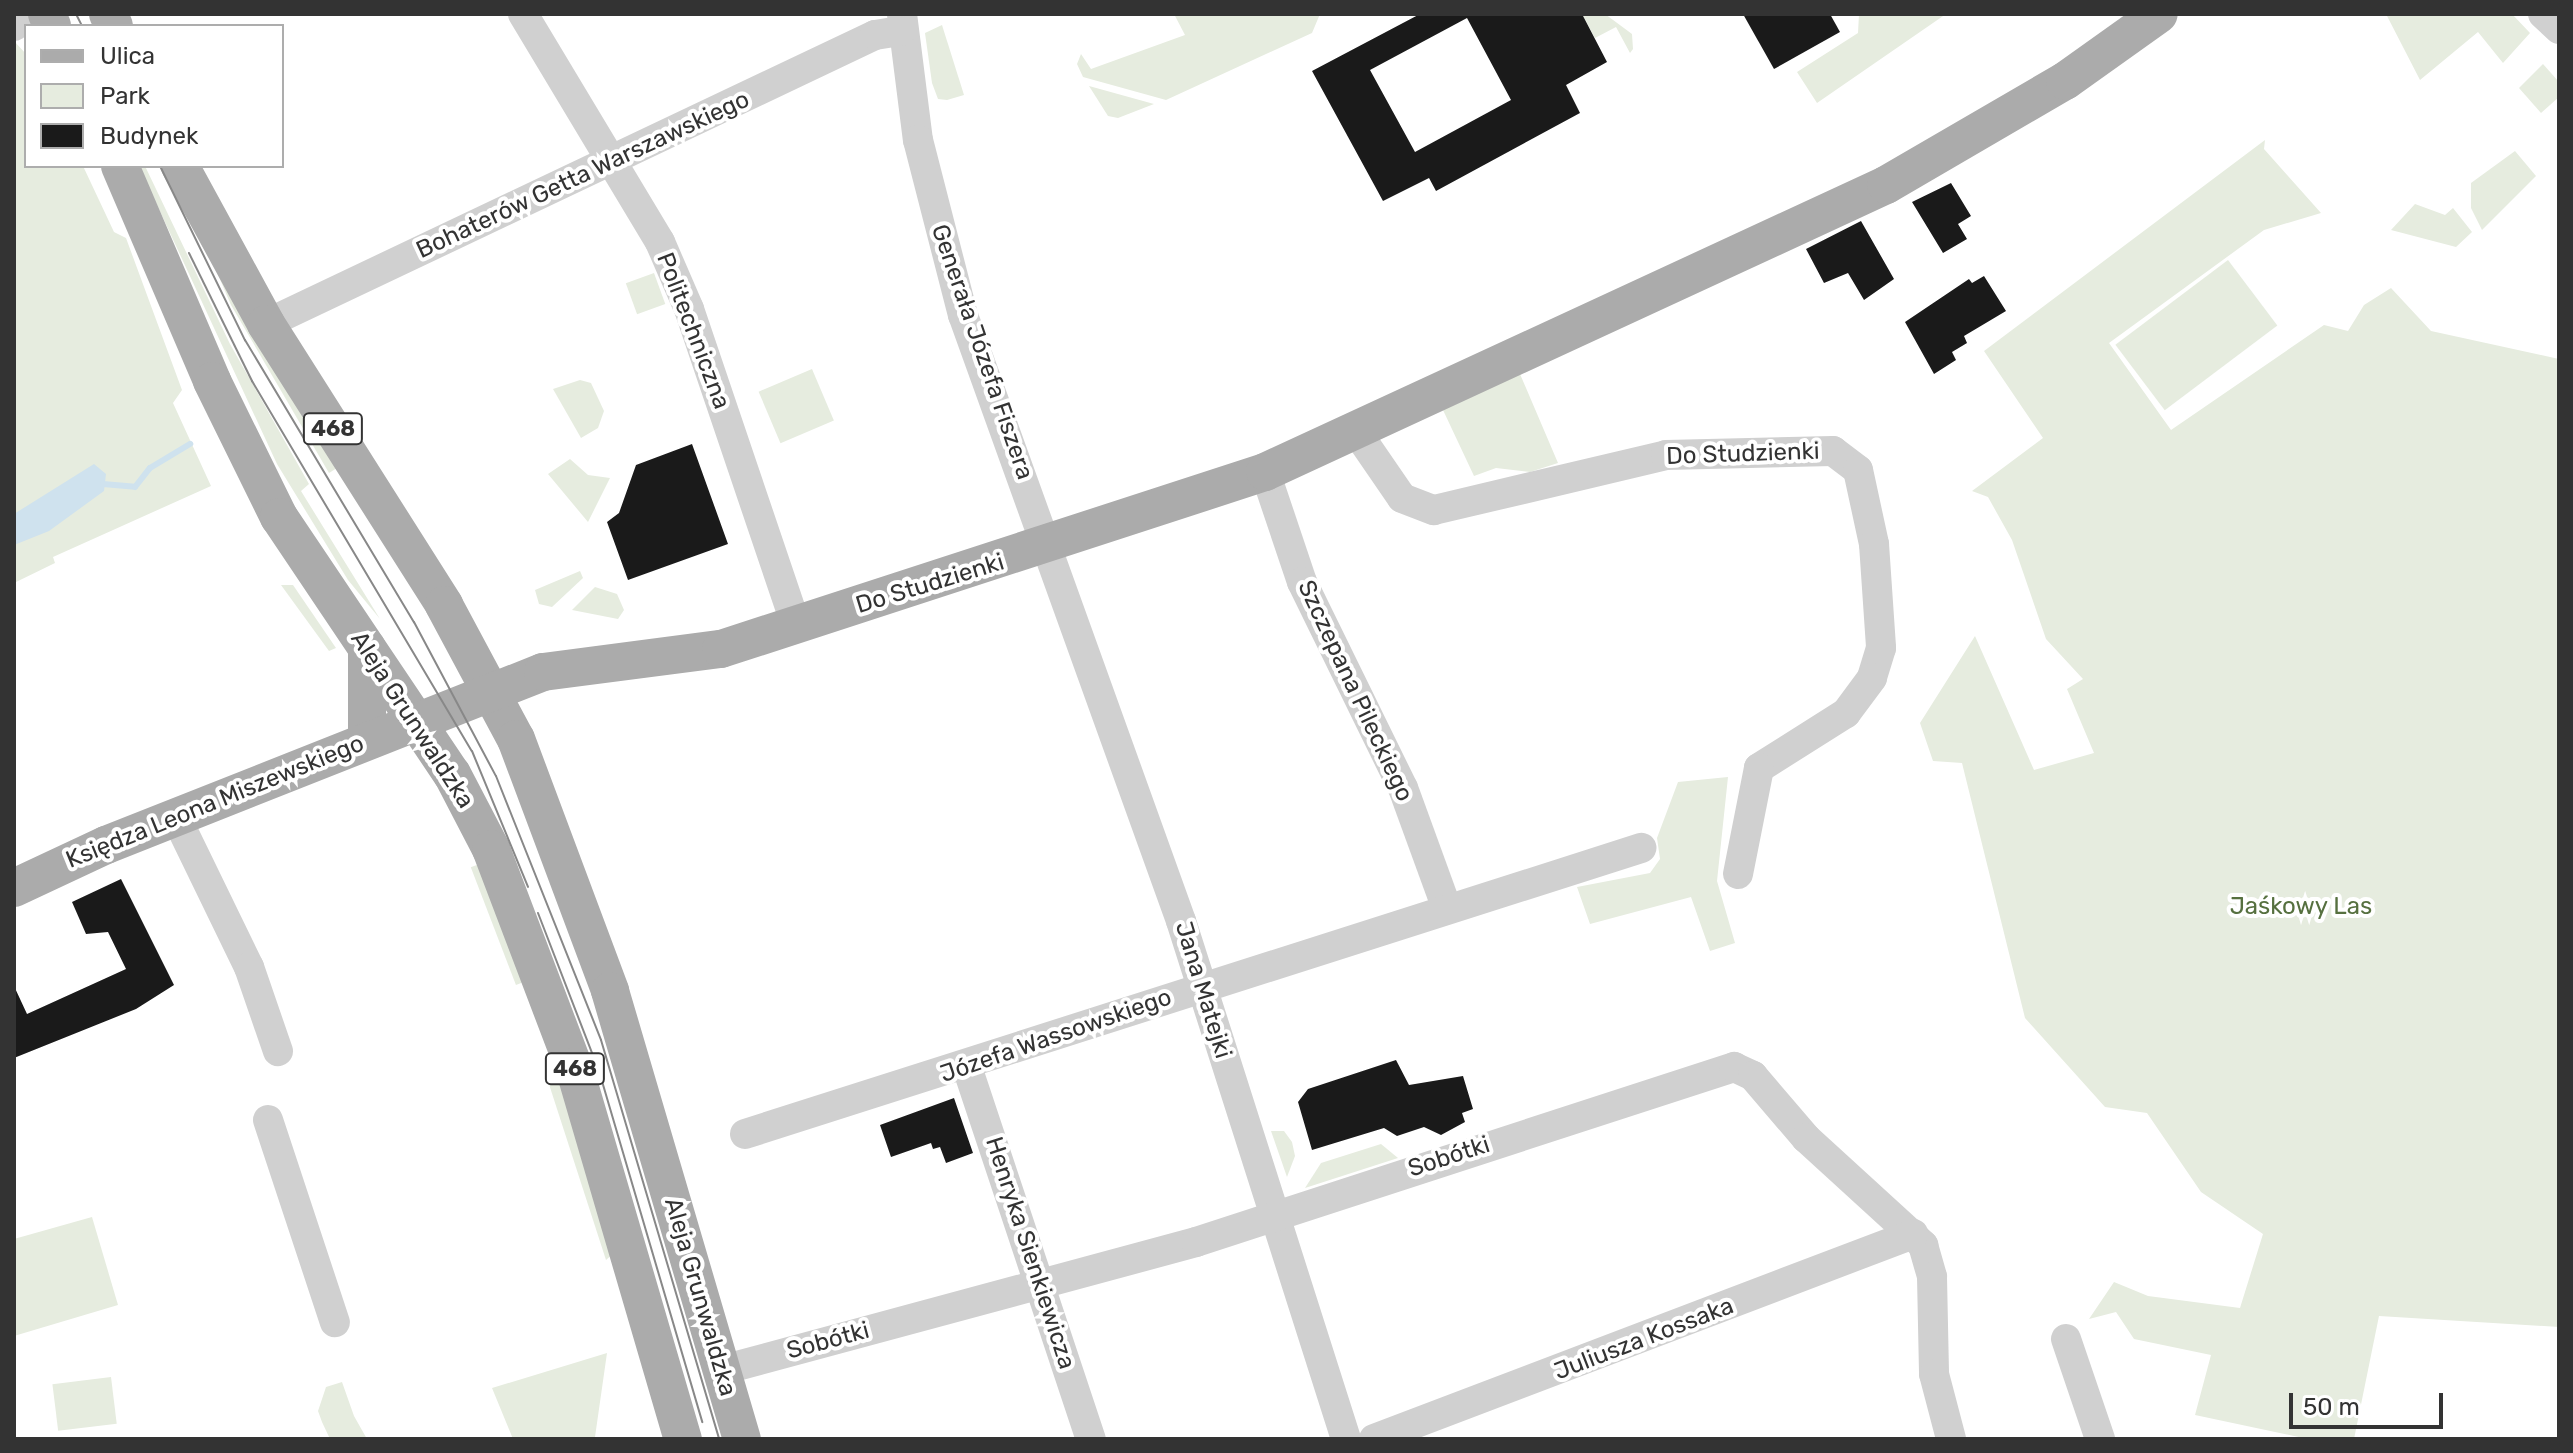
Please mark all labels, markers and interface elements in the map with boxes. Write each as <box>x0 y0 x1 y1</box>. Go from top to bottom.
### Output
legend <box>24 24 284 168</box>
text: Ulica <box>100 42 155 70</box>
text: Park <box>100 82 150 110</box>
street label: Bohaterów Getta Warszawskiego <box>411 85 755 265</box>
text: Budynek <box>100 122 198 150</box>
street label: Generała Józefa Fiszera <box>925 221 1039 483</box>
street label: Politechniczna <box>650 249 736 413</box>
road number: 468 <box>301 411 365 447</box>
street label: Do Studzienki <box>1666 437 1820 471</box>
street label: Do Studzienki <box>852 548 1008 620</box>
street label: Szczepana Pileckiego <box>1291 576 1419 806</box>
street label: Aleja Grunwaldzka <box>344 626 480 814</box>
street label: Księdza Leona Miszewskiego <box>62 729 368 875</box>
park label: Jaśkowy Las <box>2229 893 2373 921</box>
street label: Jana Matejki <box>1169 918 1237 1062</box>
street label: Józefa Wassowskiego <box>936 983 1176 1089</box>
road number: 468 <box>543 1051 607 1087</box>
street label: Sobótki <box>1405 1130 1493 1184</box>
street label: Henryka Sienkiewicza <box>979 1133 1081 1373</box>
street label: Aleja Grunwaldzka <box>658 1195 742 1399</box>
street label: Juliusza Kossaka <box>1550 1292 1738 1386</box>
street label: Sobótki <box>784 1316 872 1366</box>
scale bar <box>2293 1377 2447 1427</box>
text: 50 m <box>2303 1393 2360 1421</box>

